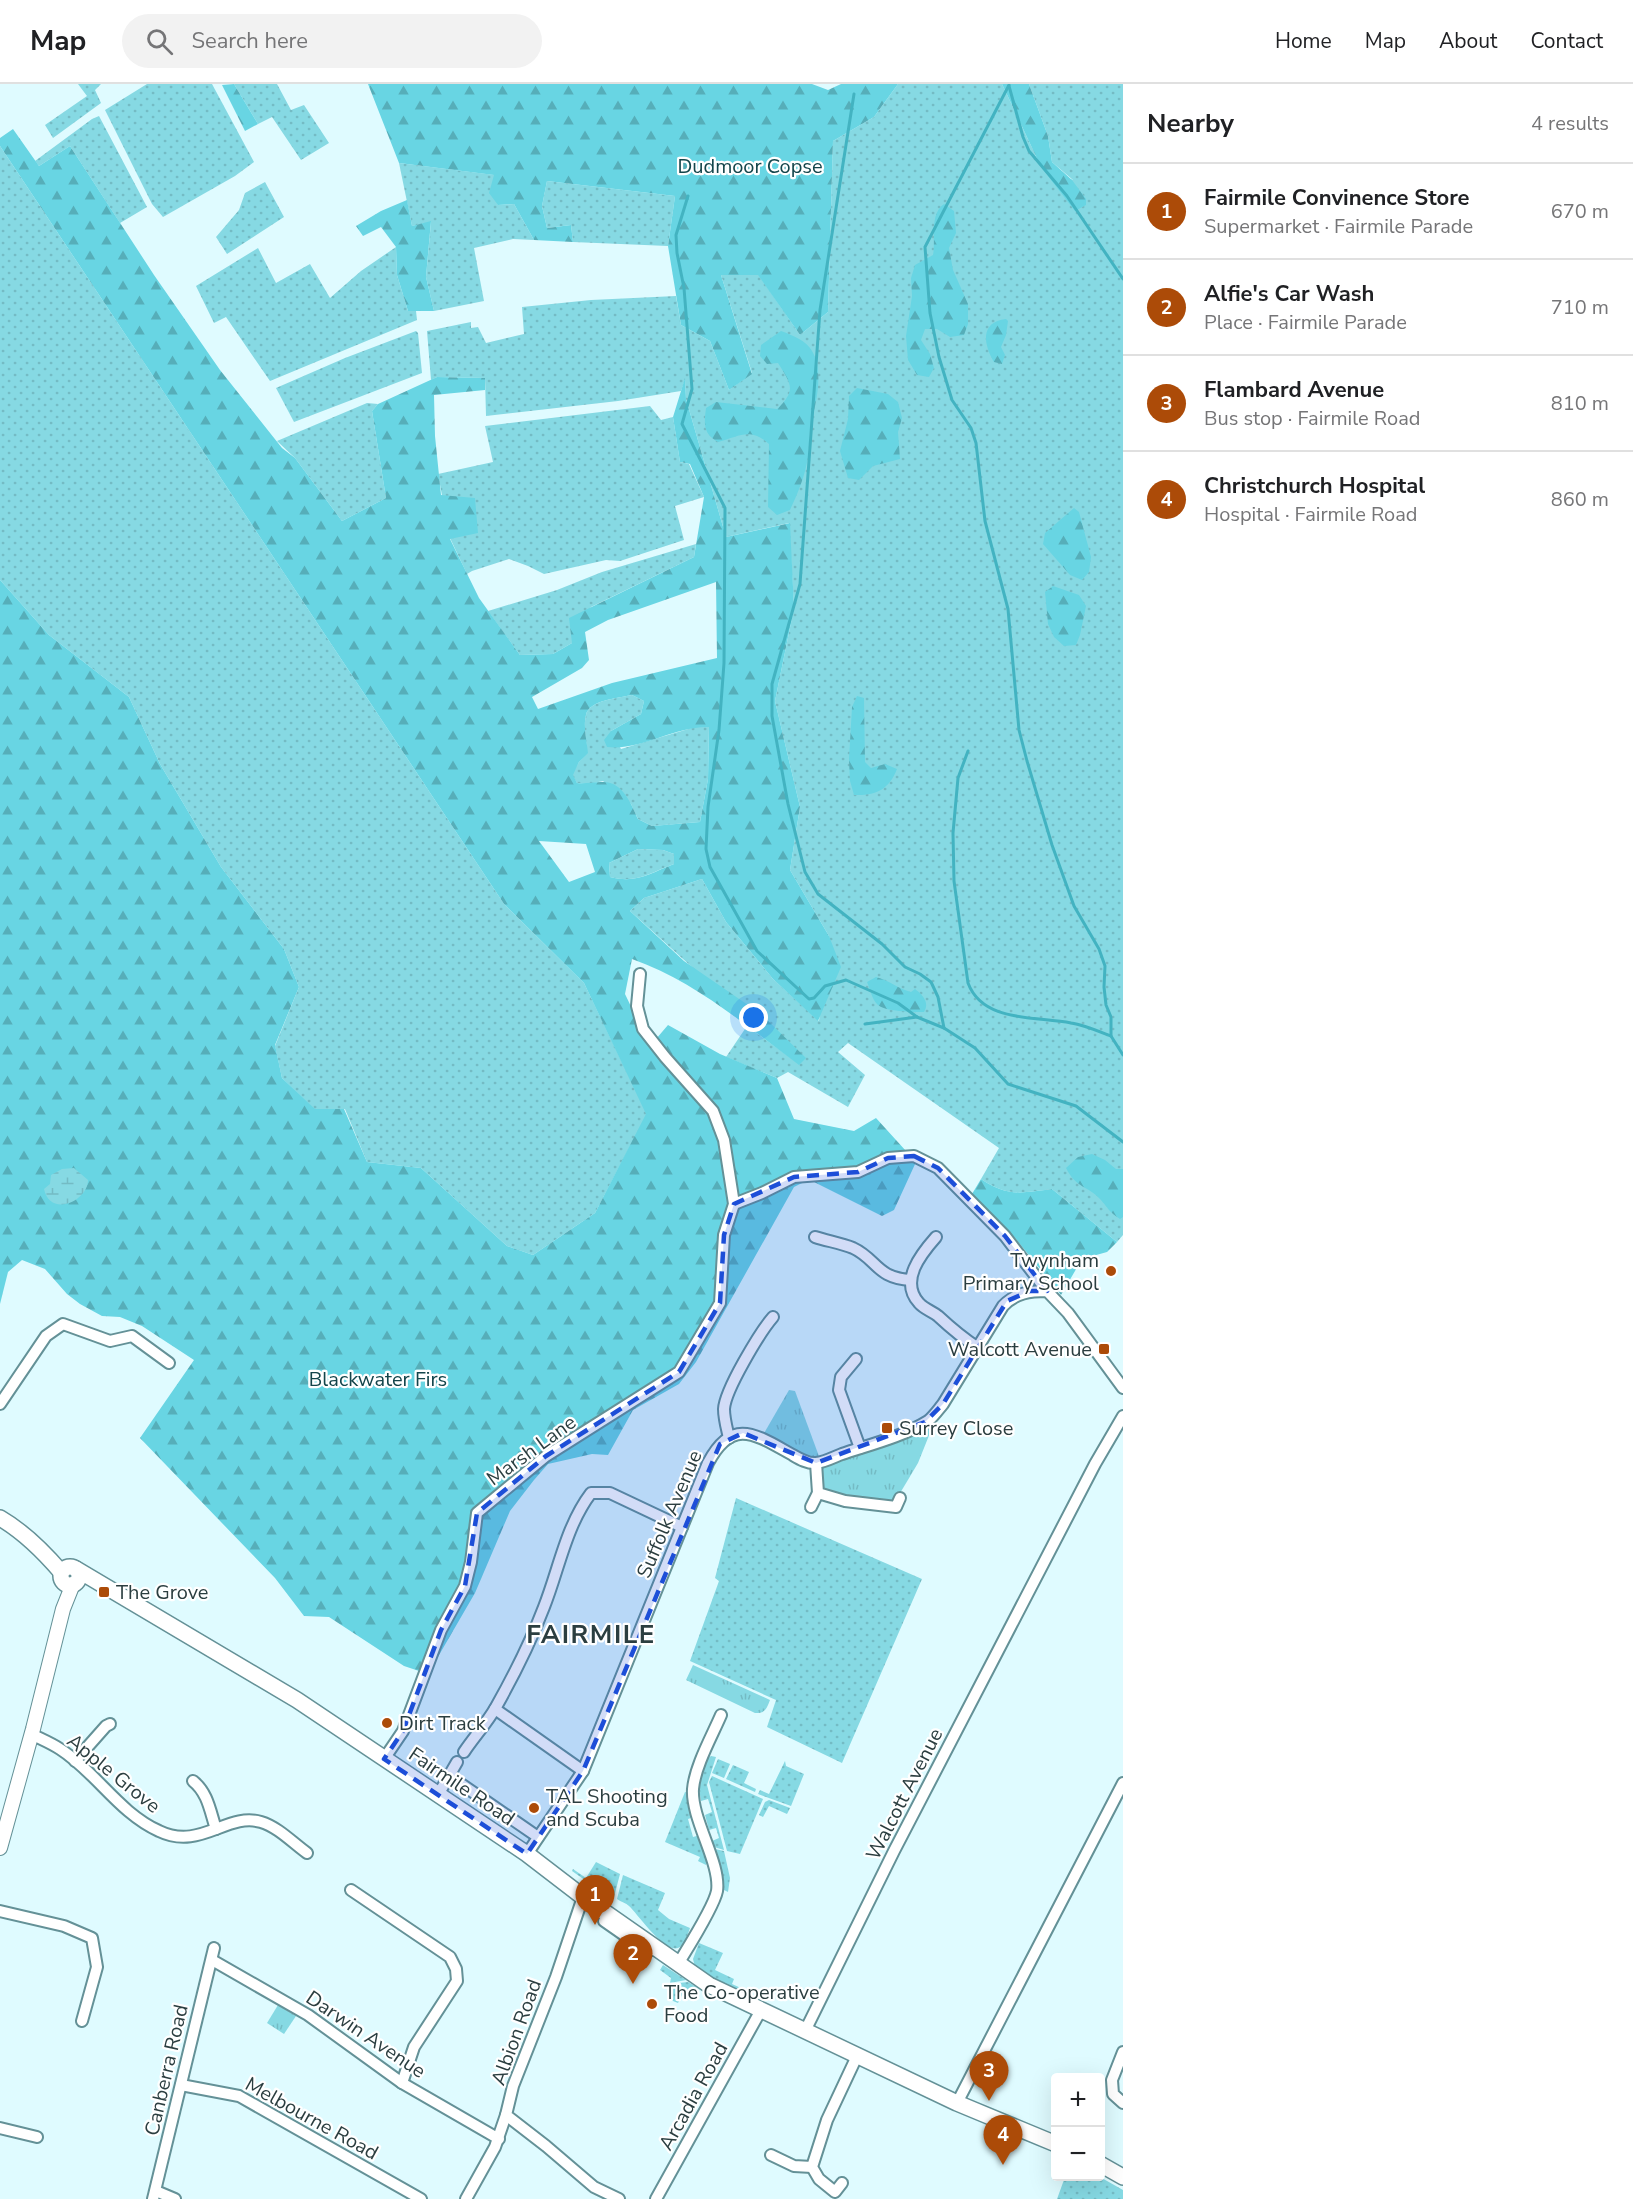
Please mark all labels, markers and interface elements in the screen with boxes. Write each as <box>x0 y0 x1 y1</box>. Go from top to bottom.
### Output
search box <box>122 14 542 68</box>
text: Map <box>30 22 86 60</box>
icon: search <box>143 25 176 58</box>
text: Search here <box>191 26 308 56</box>
text: Home <box>1275 27 1332 55</box>
text: Map <box>1365 27 1406 55</box>
text: About <box>1439 27 1497 55</box>
text: Contact <box>1530 27 1603 55</box>
text: Nearby <box>1147 106 1234 141</box>
text: 4 results <box>1531 110 1609 137</box>
park label: Dudmoor Copse <box>677 153 823 180</box>
text: Fairmile Convinence Store <box>1204 183 1470 213</box>
text: 1 <box>1161 198 1173 225</box>
text: 670 m <box>1551 198 1609 225</box>
text: Supermarket · Fairmile Parade <box>1204 213 1473 240</box>
text: Alfie's Car Wash <box>1204 279 1374 309</box>
text: 2 <box>1161 294 1173 321</box>
text: 710 m <box>1551 294 1609 321</box>
text: Place · Fairmile Parade <box>1204 309 1407 336</box>
text: Flambard Avenue <box>1204 375 1384 405</box>
text: 3 <box>1161 390 1173 417</box>
text: 810 m <box>1551 390 1609 417</box>
text: Bus stop · Fairmile Road <box>1204 405 1420 432</box>
text: Christchurch Hospital <box>1204 471 1425 501</box>
text: 4 <box>1161 486 1173 513</box>
text: 860 m <box>1551 486 1609 513</box>
text: Hospital · Fairmile Road <box>1204 501 1417 528</box>
your location <box>739 1003 768 1032</box>
place label: Twynham Primary School <box>963 1247 1099 1297</box>
marker: Twynham Primary School <box>1104 1264 1118 1278</box>
place label: Walcott Avenue <box>948 1336 1092 1363</box>
marker: Walcott Avenue <box>1097 1342 1111 1356</box>
park label: Blackwater Firs <box>309 1366 447 1393</box>
street label: Marsh Lane <box>481 1409 581 1492</box>
place label: Surrey Close <box>899 1415 1013 1442</box>
marker: Surrey Close <box>880 1421 894 1435</box>
street label: Suffolk Avenue <box>630 1446 709 1582</box>
place label: The Grove <box>116 1579 209 1606</box>
marker: The Grove <box>97 1585 111 1599</box>
district label: FAIRMILE <box>526 1617 656 1652</box>
place label: Dirt Track <box>399 1710 487 1737</box>
marker: Dirt Track <box>380 1716 394 1730</box>
street label: Walcott Avenue <box>860 1724 949 1865</box>
street label: Apple Grove <box>61 1727 166 1819</box>
street label: Fairmile Road <box>403 1741 520 1832</box>
place label: TAL Shooting and Scuba <box>546 1783 668 1833</box>
marker: TAL Shooting and Scuba <box>527 1801 541 1815</box>
pin: 1 <box>576 1876 614 1925</box>
pin: 2 <box>614 1934 652 1984</box>
street label: Albion Road <box>485 1975 548 2089</box>
place label: The Co-operative Food <box>664 1979 820 2029</box>
street label: Darwin Avenue <box>300 1984 431 2085</box>
marker: The Co-operative Food <box>645 1997 659 2011</box>
street label: Canberra Road <box>138 2002 195 2138</box>
street label: Arcadia Road <box>653 2037 734 2155</box>
pin: 3 <box>970 2052 1008 2101</box>
street label: Melbourne Road <box>240 2071 383 2166</box>
map controls <box>1051 2073 1105 2181</box>
button: + <box>1051 2073 1105 2127</box>
pin: 4 <box>984 2116 1022 2165</box>
button: − <box>1051 2127 1105 2181</box>

